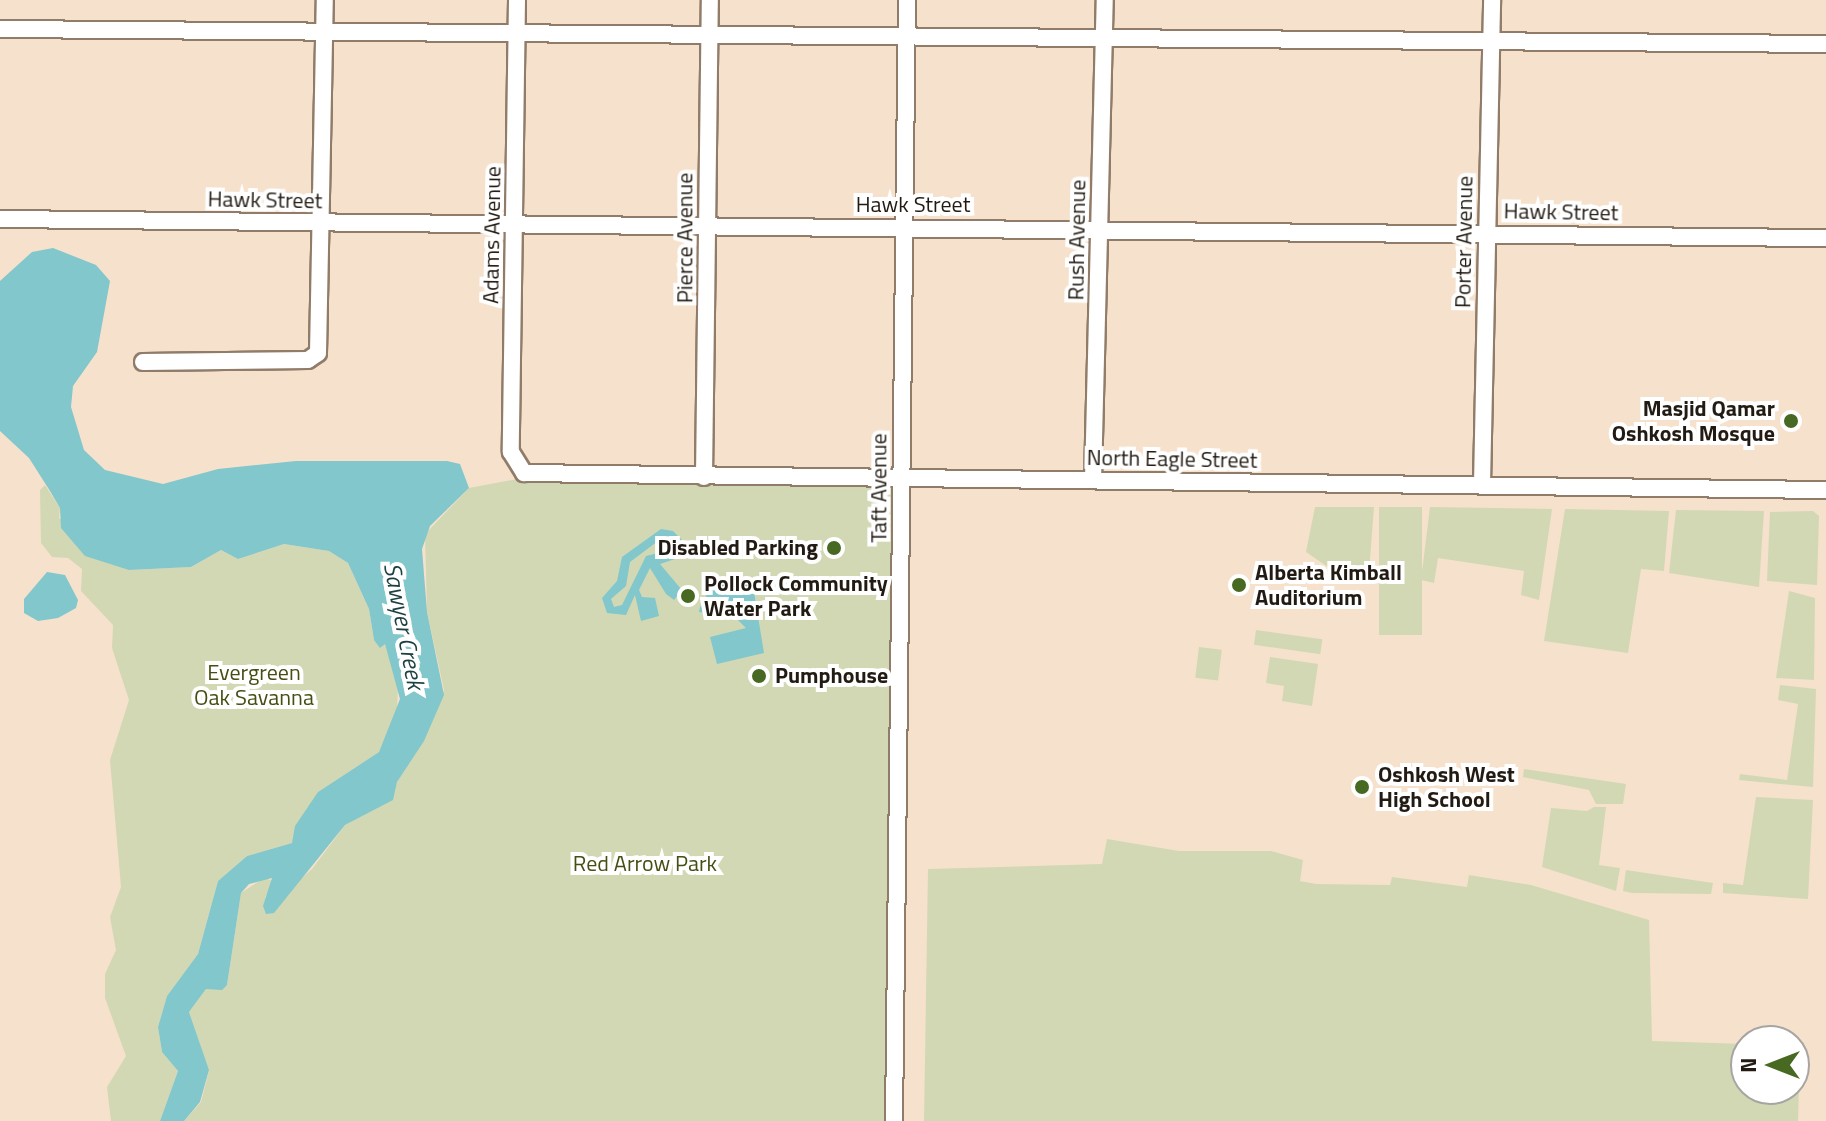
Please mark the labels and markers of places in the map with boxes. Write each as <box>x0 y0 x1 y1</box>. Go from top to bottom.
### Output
place label: Masjid Qamar Oshkosh Mosque <box>1612 395 1775 446</box>
marker: Masjid Qamar Oshkosh Mosque <box>1782 412 1800 430</box>
place label: Disabled Parking <box>657 535 818 561</box>
marker: Disabled Parking <box>825 539 843 557</box>
place label: Alberta Kimball Auditorium <box>1255 559 1402 610</box>
place label: Pollock Community Water Park <box>704 570 888 622</box>
marker: Alberta Kimball Auditorium <box>1230 576 1248 594</box>
marker: Pollock Community Water Park <box>679 587 697 605</box>
place label: Pumphouse <box>775 663 888 689</box>
marker: Pumphouse <box>750 667 768 685</box>
place label: Oshkosh West High School <box>1378 761 1515 812</box>
marker: Oshkosh West High School <box>1353 778 1371 796</box>

